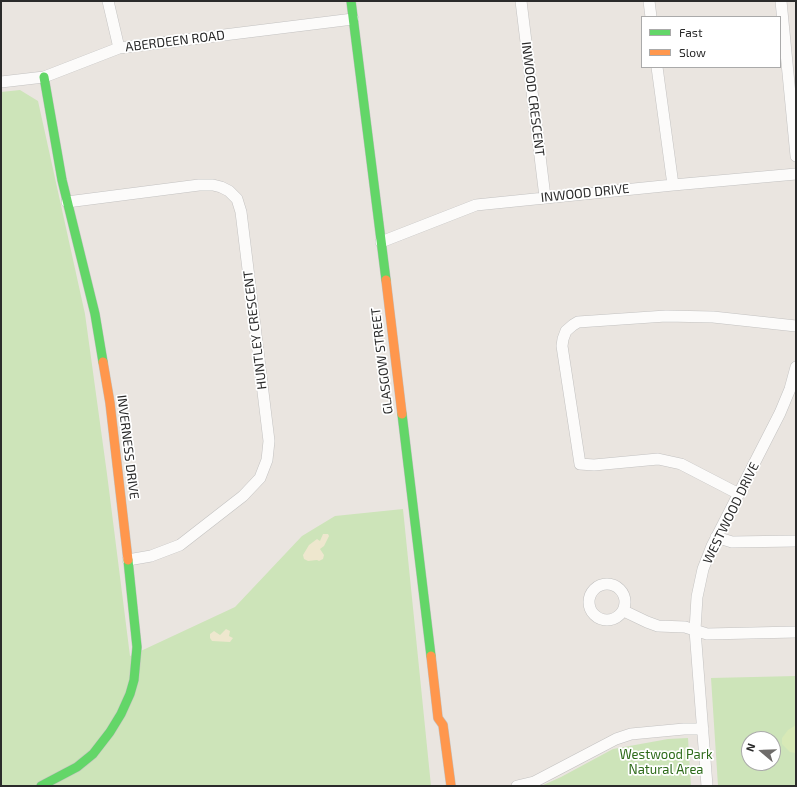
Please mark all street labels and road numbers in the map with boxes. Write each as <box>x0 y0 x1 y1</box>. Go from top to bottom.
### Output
street label: ABERDEEN ROAD <box>124 27 226 55</box>
street label: INWOOD CRESCENT <box>518 41 548 157</box>
street label: INWOOD DRIVE <box>540 181 630 205</box>
street label: HUNTLEY CRESCENT <box>240 270 270 390</box>
street label: GLASGOW STREET <box>368 307 396 415</box>
street label: INVERNESS DRIVE <box>114 394 142 500</box>
street label: WESTWOOD DRIVE <box>700 460 762 566</box>

